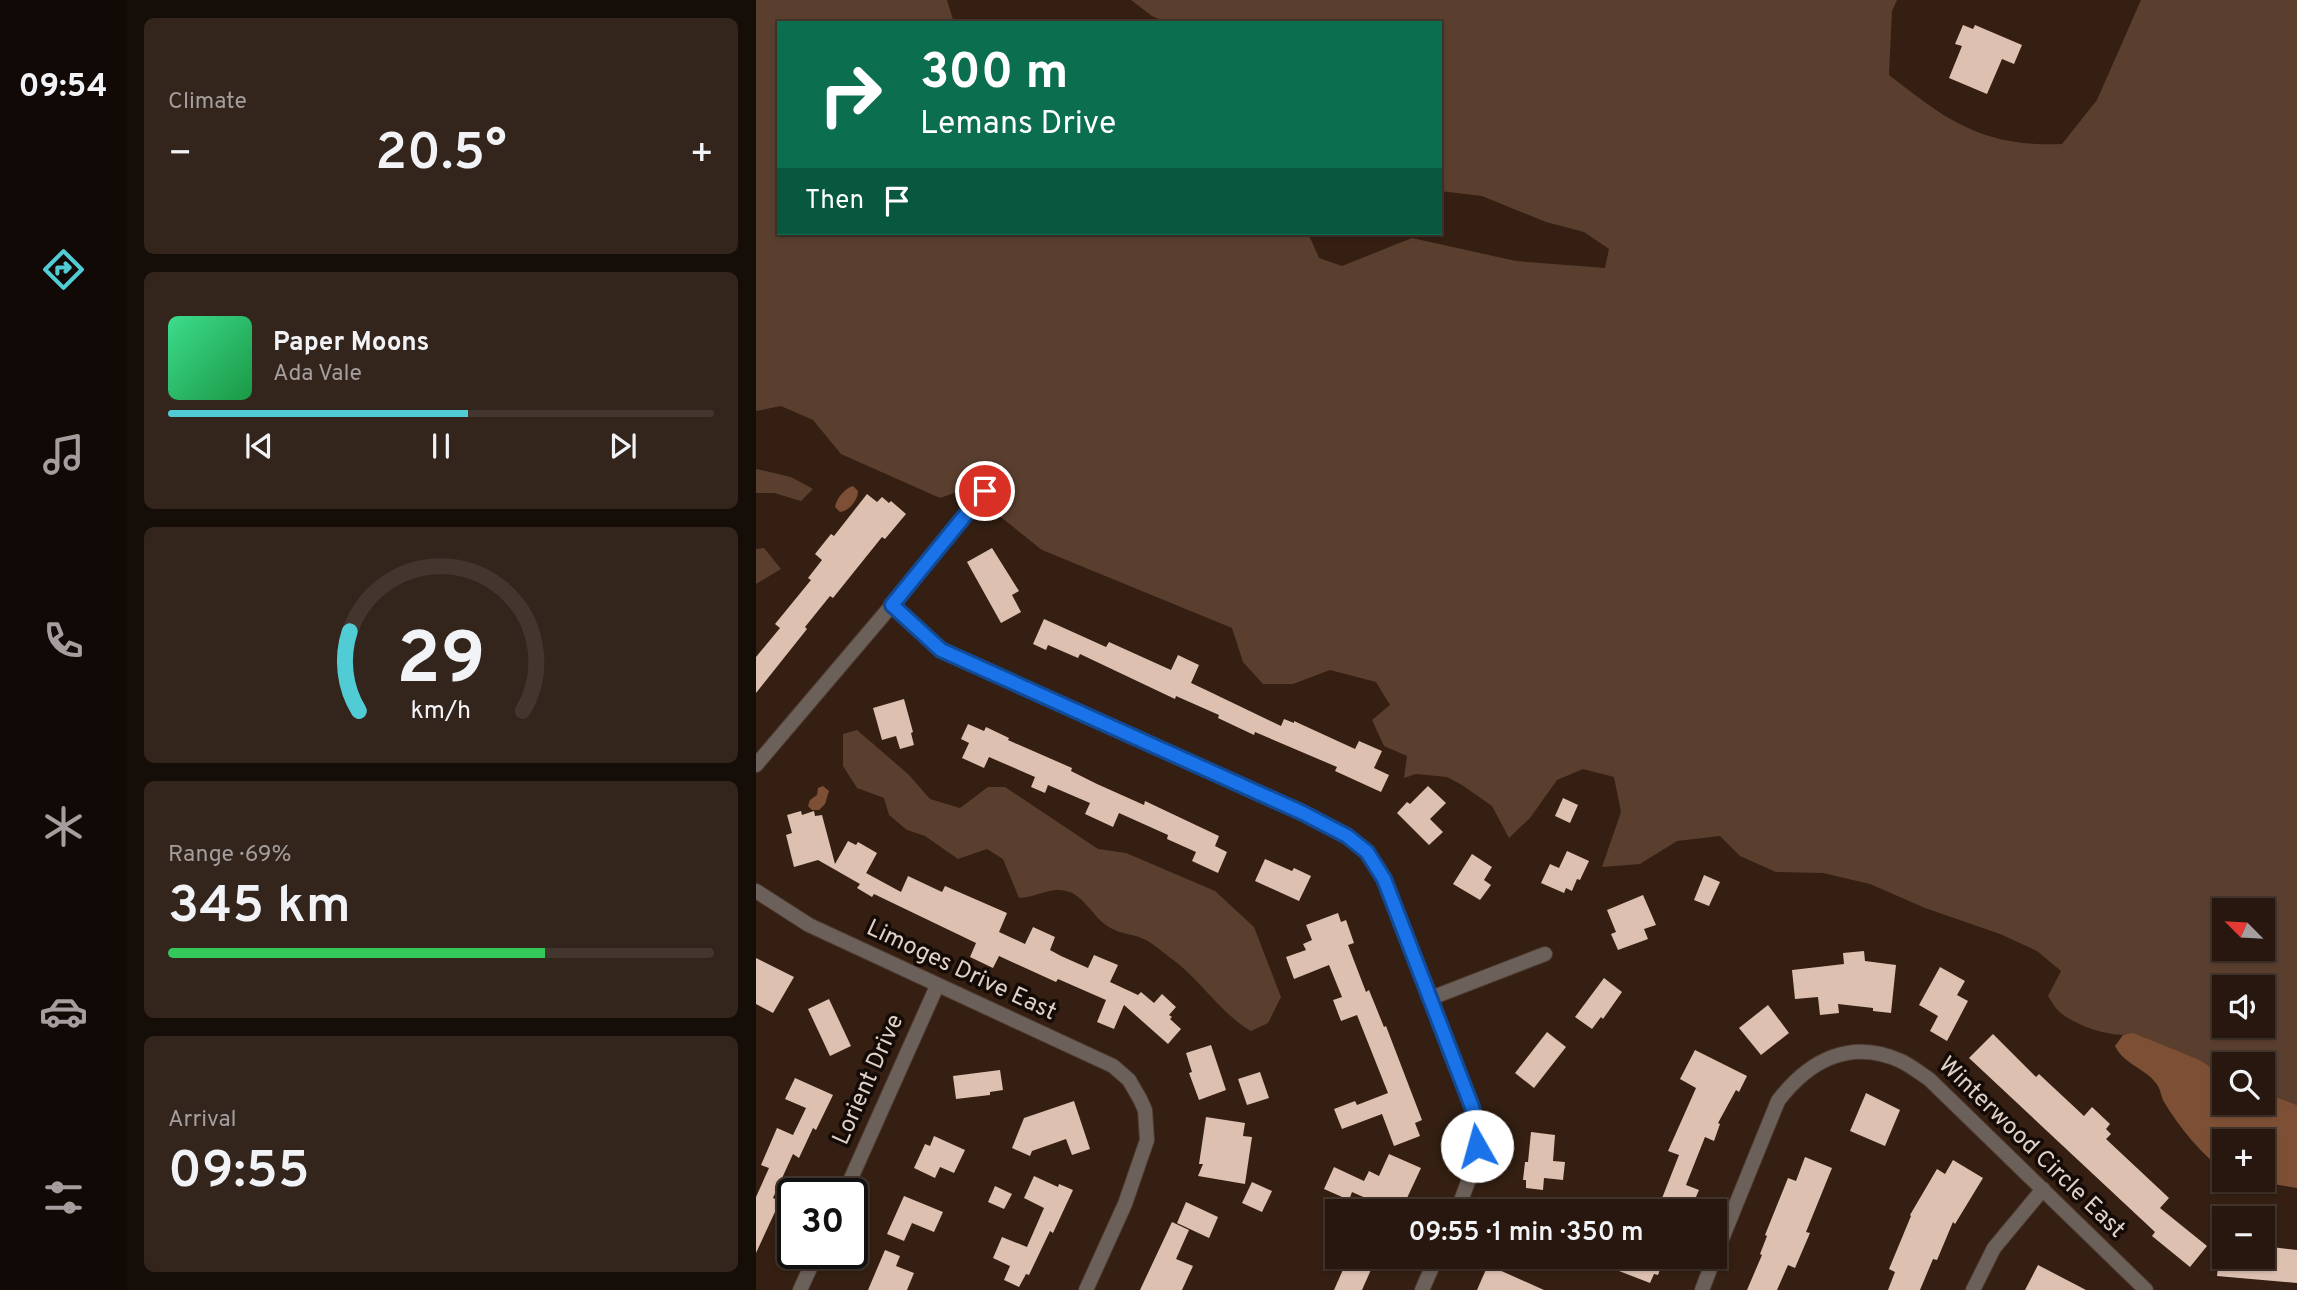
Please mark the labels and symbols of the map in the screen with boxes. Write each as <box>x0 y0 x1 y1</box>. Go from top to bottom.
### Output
pin <box>955 461 1015 521</box>
north arrow <box>2212 898 2275 961</box>
street label: Limoges Drive East <box>861 914 1061 1028</box>
street label: Lorient Drive <box>827 1010 911 1150</box>
street label: Winterwood Circle East <box>1931 1051 2131 1245</box>
position arrow <box>1440 1109 1514 1183</box>
speed limit sign: 30 <box>777 1178 868 1269</box>

